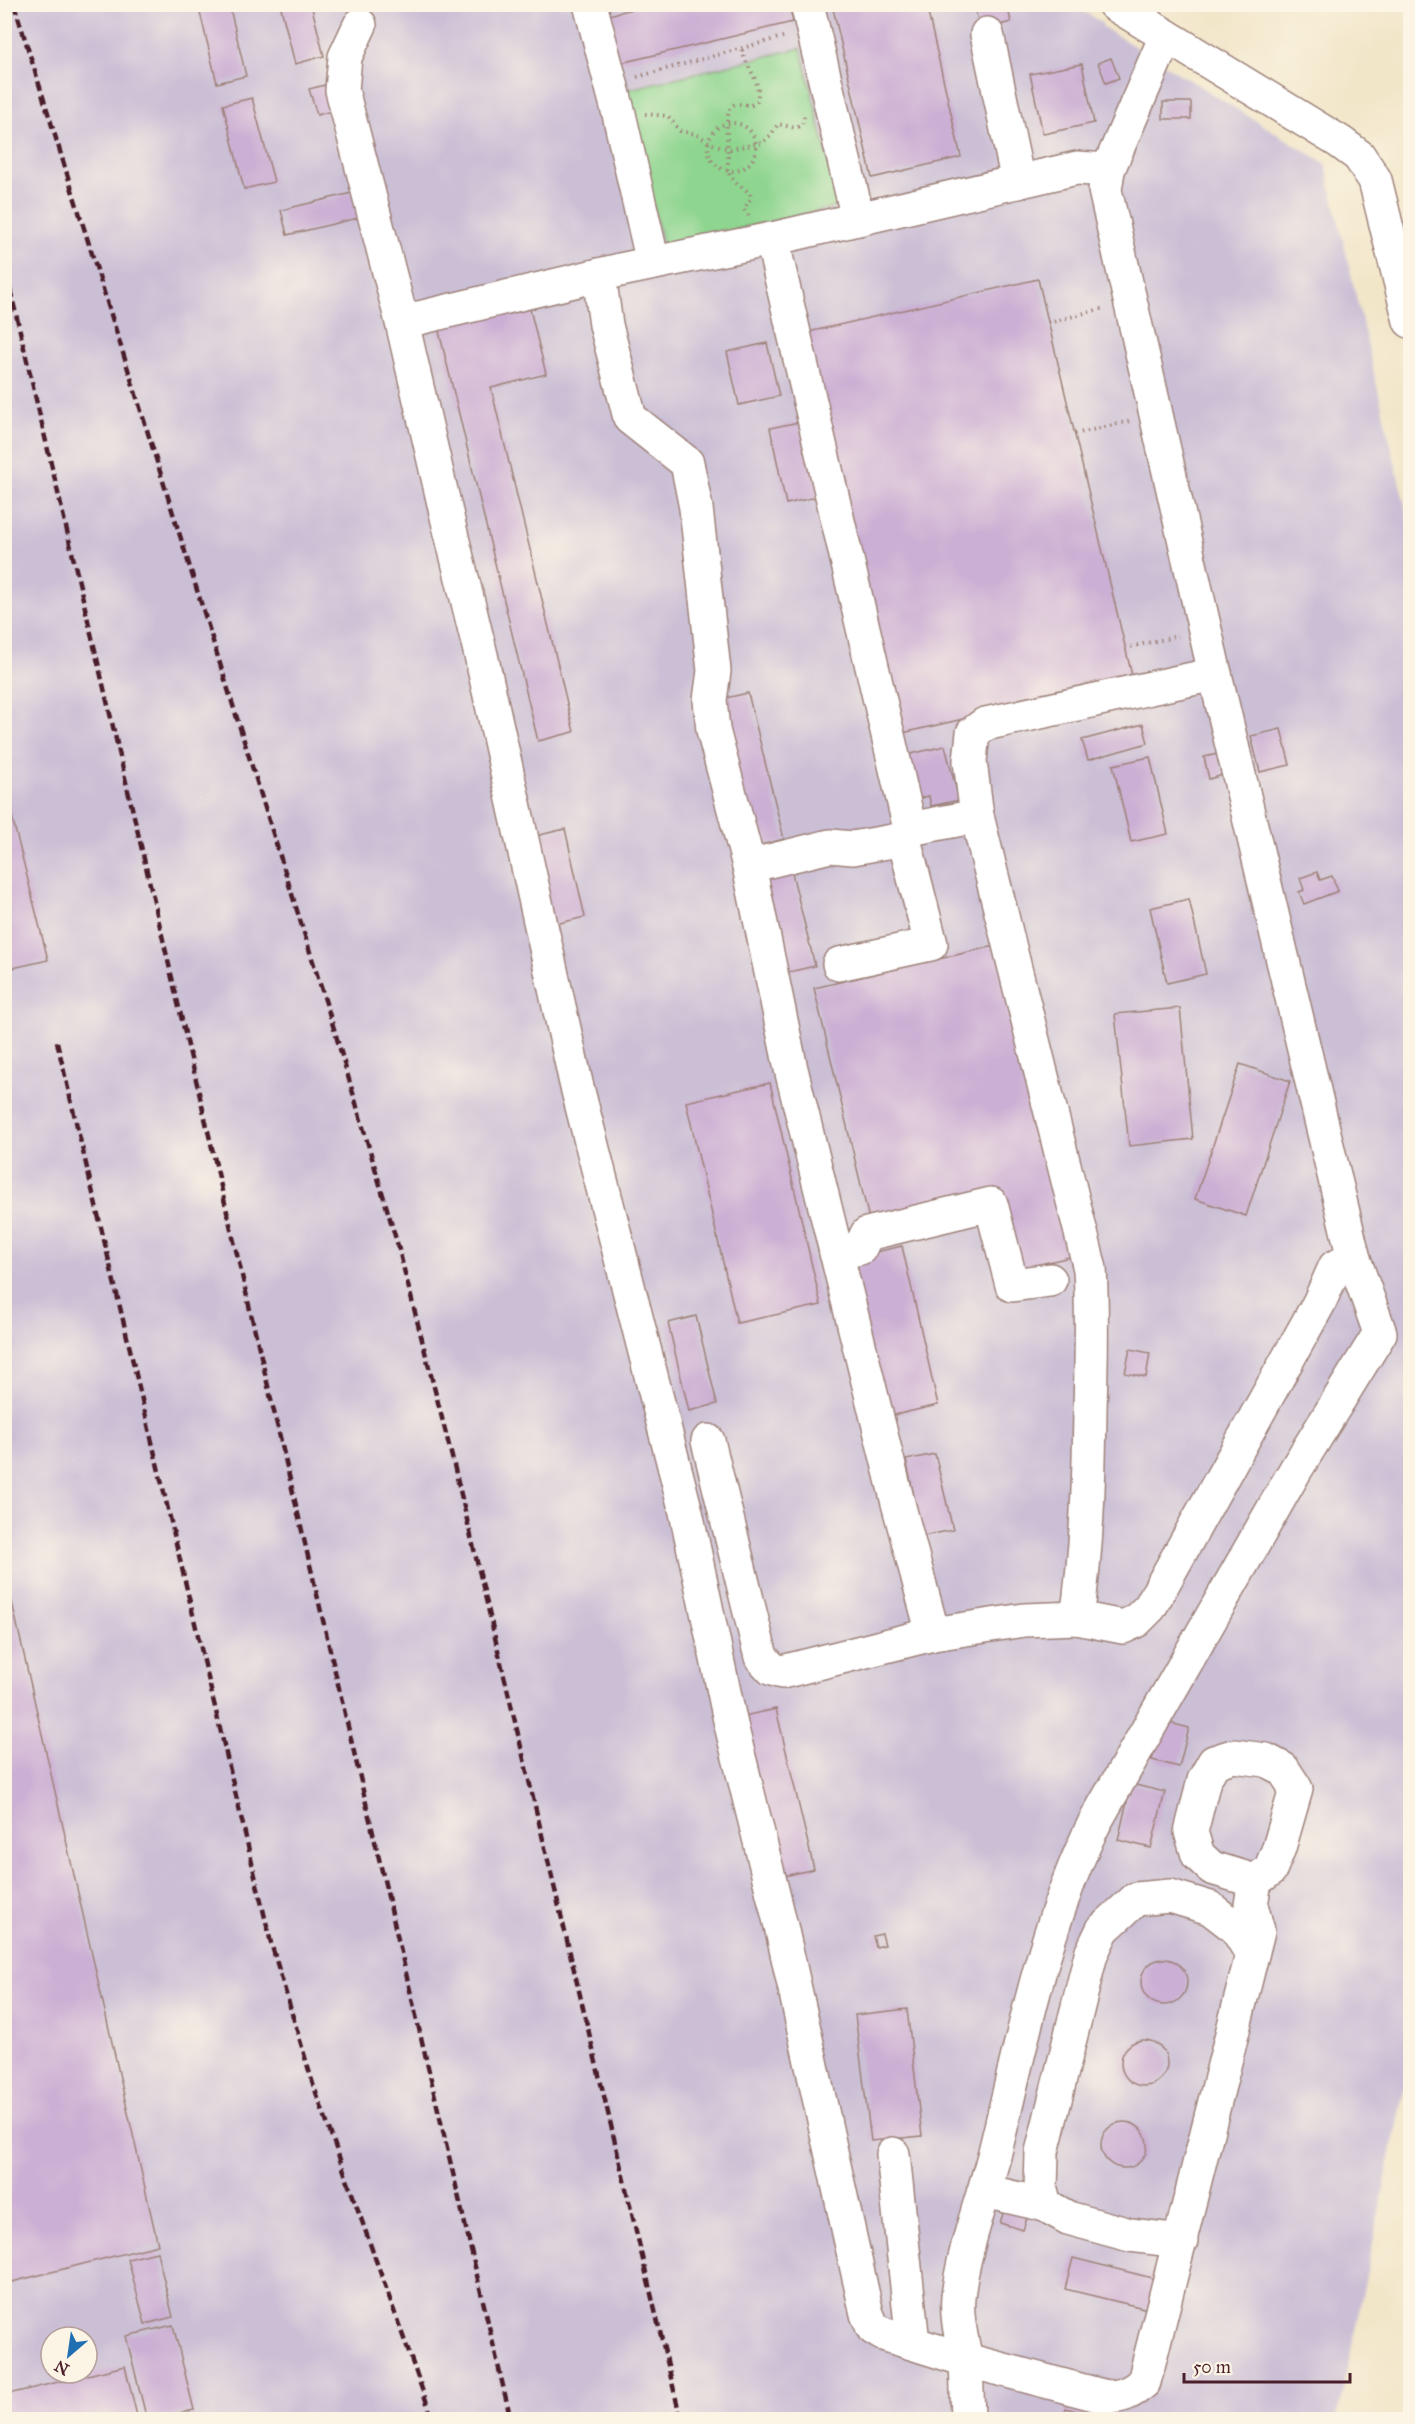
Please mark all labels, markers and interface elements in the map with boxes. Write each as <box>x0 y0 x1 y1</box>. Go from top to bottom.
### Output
north arrow <box>39 2325 99 2385</box>
scale bar <box>1184 2346 1350 2384</box>
text: N <box>51 2356 73 2379</box>
text: 50 m <box>1193 2356 1231 2378</box>

